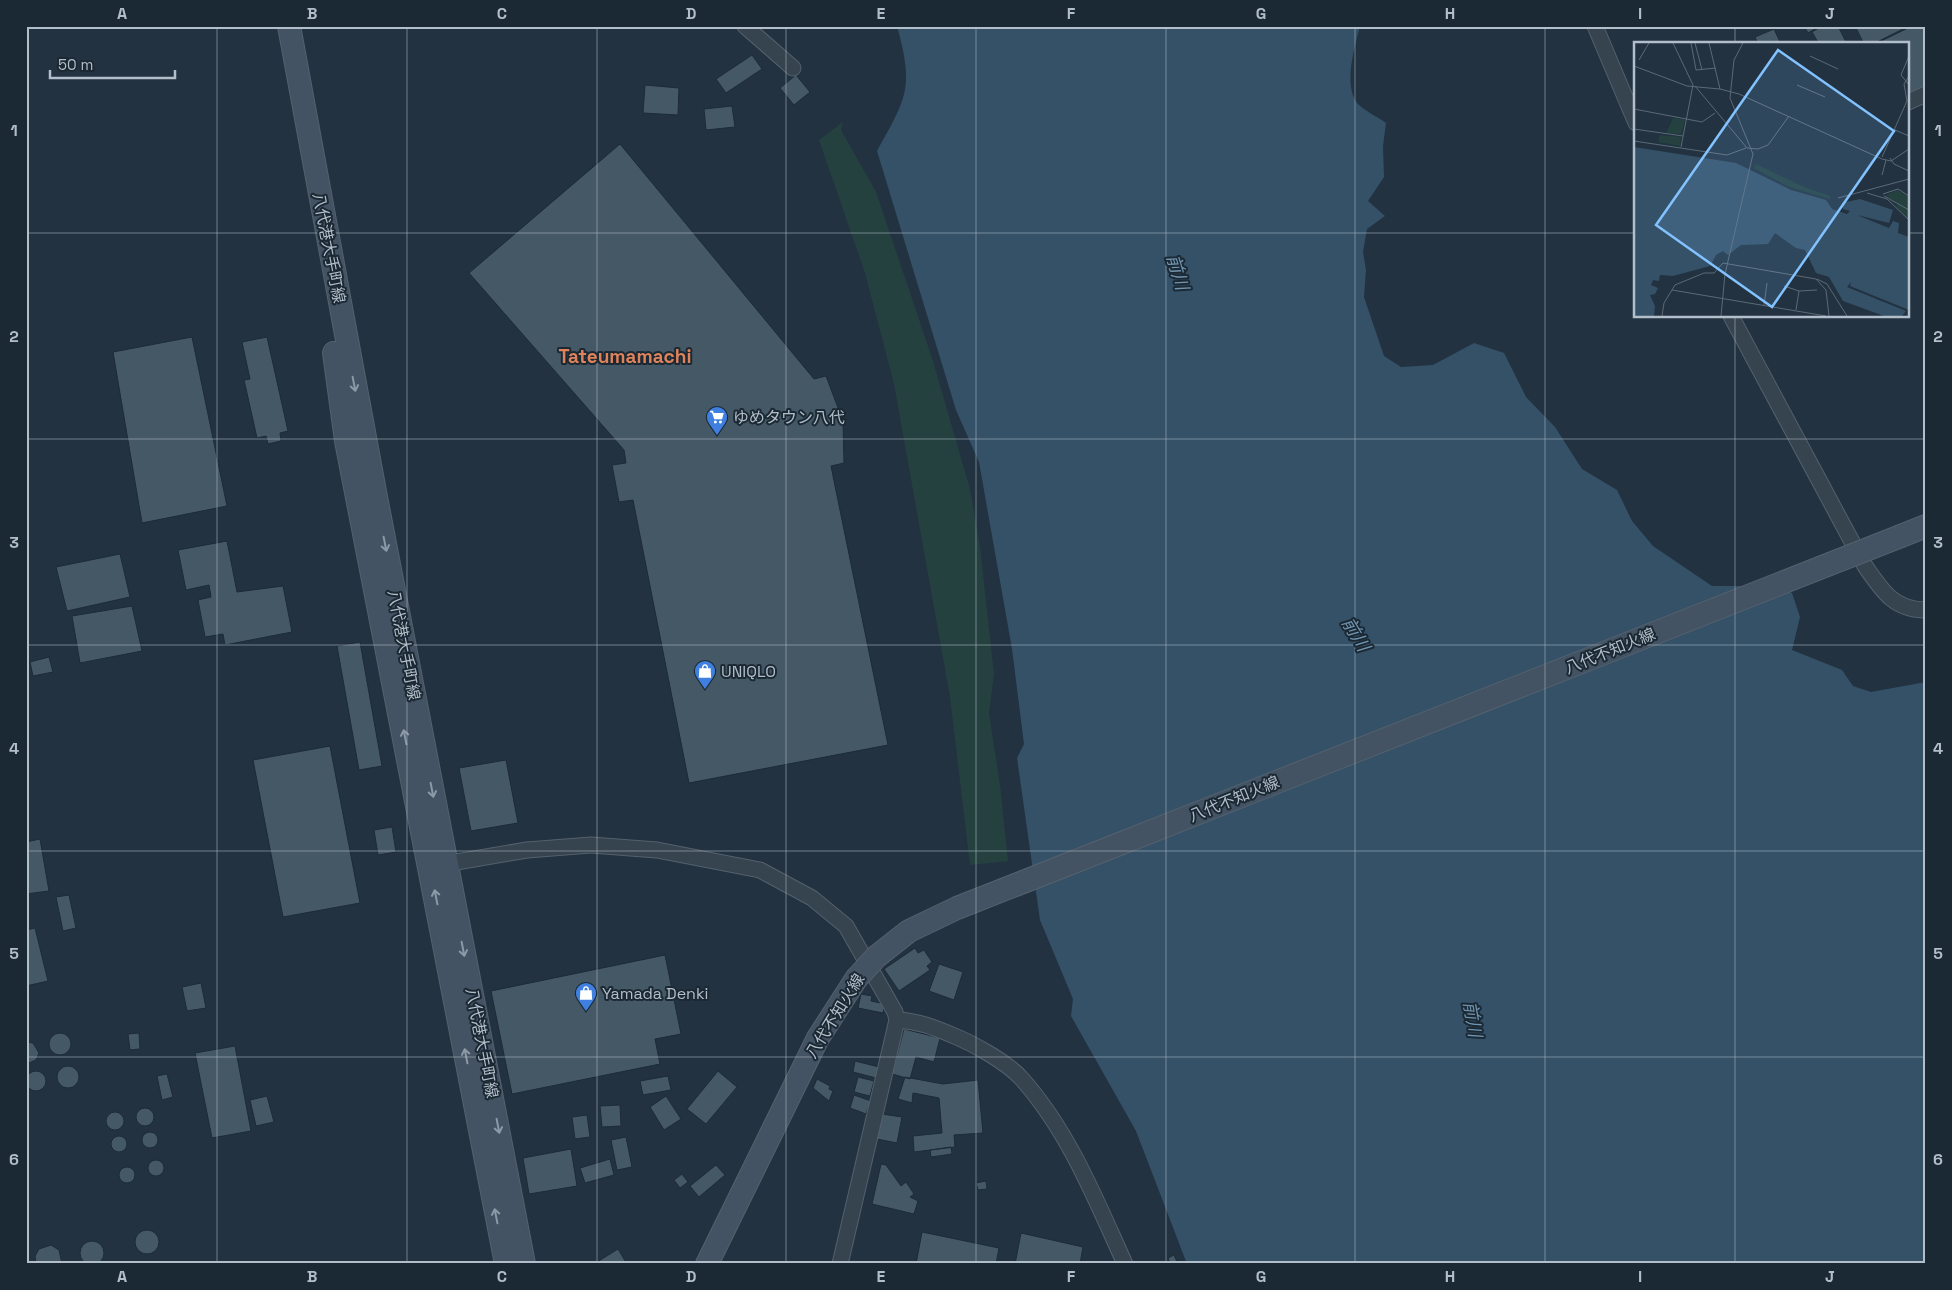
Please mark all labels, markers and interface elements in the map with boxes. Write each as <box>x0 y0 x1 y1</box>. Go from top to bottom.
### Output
text: A <box>117 3 127 24</box>
text: B <box>307 3 317 24</box>
text: C <box>497 3 507 24</box>
text: D <box>686 3 696 24</box>
text: E <box>877 3 886 24</box>
text: F <box>1067 3 1076 24</box>
text: G <box>1256 3 1266 24</box>
text: H <box>1445 3 1455 24</box>
text: I <box>1638 3 1642 24</box>
text: J <box>1825 3 1835 24</box>
inset map <box>1634 42 1910 318</box>
scale bar <box>50 48 175 80</box>
text: 50 m <box>58 55 93 74</box>
text: 1 <box>10 120 18 141</box>
text: 1 <box>1934 120 1942 141</box>
street label: 八代港大手町線 <box>308 191 350 305</box>
water label: 前川 <box>1162 251 1195 294</box>
text: 2 <box>9 326 19 347</box>
text: 2 <box>1933 326 1943 347</box>
district label: Tateumamachi <box>559 344 691 369</box>
one-way arrow <box>350 376 360 392</box>
supermarket icon: ゆめタウン八代 <box>705 405 729 436</box>
place label: ゆめタウン八代 <box>733 407 845 428</box>
text: 3 <box>9 532 19 553</box>
text: 3 <box>1933 532 1943 553</box>
one-way arrow <box>380 536 390 552</box>
street label: 八代港大手町線 <box>383 588 425 702</box>
water label: 前川 <box>1337 613 1376 657</box>
street label: 八代不知火線 <box>1562 623 1658 679</box>
shop icon: UNIQLO <box>693 659 717 690</box>
place label: UNIQLO <box>721 661 776 682</box>
one-way arrow <box>399 730 409 746</box>
text: 4 <box>9 738 19 759</box>
text: 4 <box>1933 738 1943 759</box>
street label: 八代不知火線 <box>1186 771 1282 827</box>
one-way arrow <box>428 781 437 797</box>
one-way arrow <box>431 889 440 905</box>
one-way arrow <box>459 941 469 957</box>
text: 5 <box>9 943 19 964</box>
text: 5 <box>1933 943 1943 964</box>
street label: 八代不知火線 <box>801 970 869 1062</box>
shop icon: Yamada Denki <box>574 981 598 1012</box>
place label: Yamada Denki <box>602 983 708 1004</box>
street label: 八代港大手町線 <box>461 986 503 1100</box>
water label: 前川 <box>1459 999 1488 1041</box>
one-way arrow <box>461 1049 471 1065</box>
one-way arrow <box>494 1118 504 1134</box>
text: 6 <box>9 1149 19 1170</box>
text: 6 <box>1933 1149 1943 1170</box>
one-way arrow <box>491 1208 501 1224</box>
text: A <box>117 1266 127 1287</box>
text: B <box>307 1266 317 1287</box>
text: C <box>497 1266 507 1287</box>
text: D <box>686 1266 696 1287</box>
text: E <box>877 1266 886 1287</box>
text: F <box>1067 1266 1076 1287</box>
text: G <box>1256 1266 1266 1287</box>
text: H <box>1445 1266 1455 1287</box>
text: I <box>1638 1266 1642 1287</box>
text: J <box>1825 1266 1835 1287</box>

